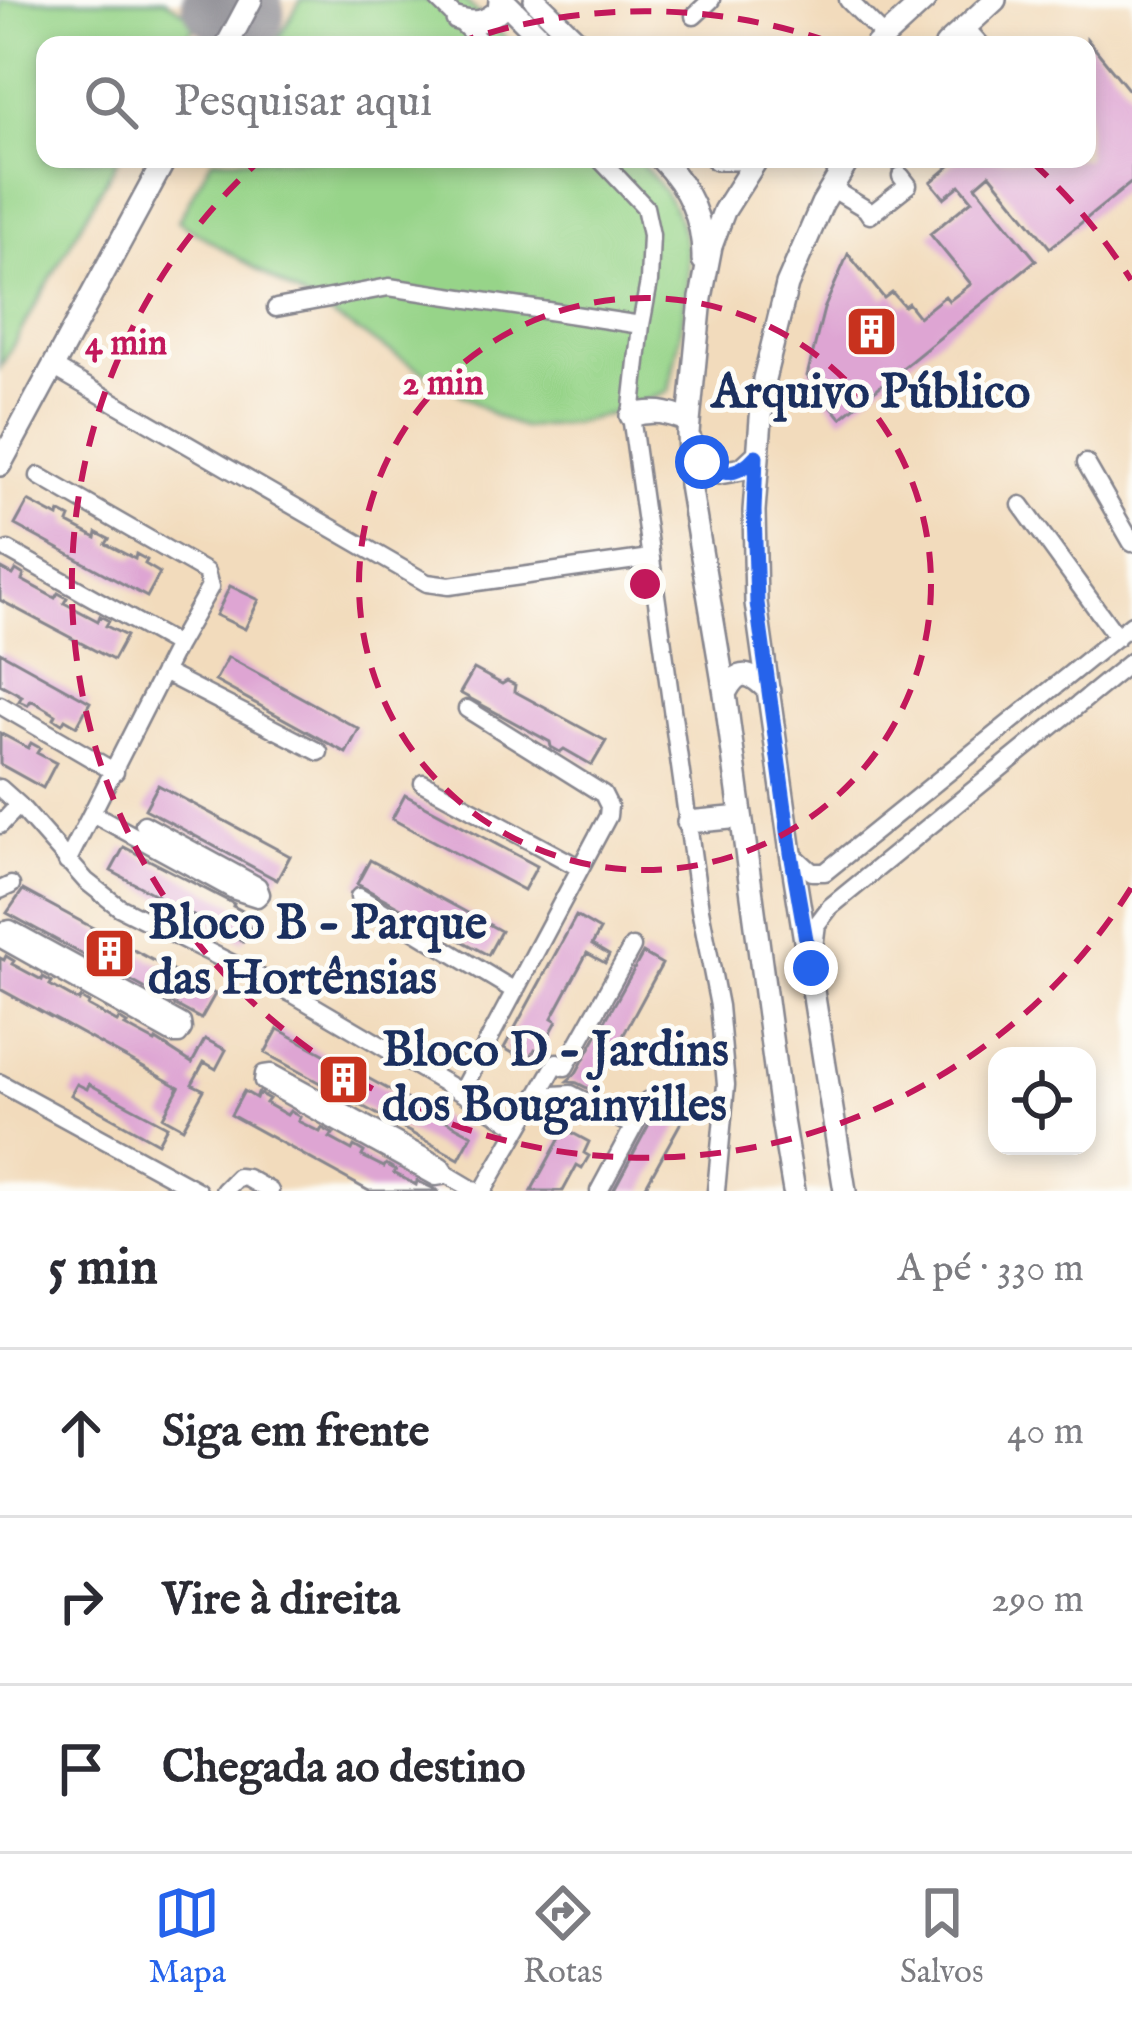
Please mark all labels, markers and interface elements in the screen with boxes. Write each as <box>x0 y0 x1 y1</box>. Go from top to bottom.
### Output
search box <box>36 36 1096 168</box>
icon: search <box>78 69 144 135</box>
text: Pesquisar aqui <box>174 74 432 131</box>
building icon: Arquivo Público <box>843 303 899 359</box>
text: 4 min <box>85 321 167 367</box>
text: 2 min <box>402 361 484 407</box>
place label: Arquivo Público <box>710 364 1031 424</box>
route start <box>675 435 729 489</box>
centre of rings <box>624 563 666 605</box>
place label: Bloco B - Parque das Hortênsias <box>148 895 487 1010</box>
building icon: Bloco B - Parque das Hortênsias <box>81 925 137 981</box>
route end <box>784 941 838 995</box>
place label: Bloco D - Jardins dos Bougainvilles <box>382 1022 729 1137</box>
map controls <box>988 1047 1096 1155</box>
button: locate <box>988 1047 1096 1155</box>
building icon: Bloco D - Jardins dos Bougainvilles <box>315 1052 371 1108</box>
text: 5 min <box>48 1237 158 1302</box>
text: A pé · 330 m <box>898 1245 1084 1294</box>
icon: ahead <box>48 1400 114 1466</box>
text: Siga em frente <box>162 1404 429 1461</box>
text: 40 m <box>1007 1408 1084 1457</box>
icon: right <box>48 1568 114 1634</box>
text: Vire à direita <box>162 1572 400 1629</box>
text: 290 m <box>991 1576 1084 1625</box>
icon: arrive <box>48 1736 114 1802</box>
text: Chegada ao destino <box>162 1740 525 1797</box>
tab: Mapa <box>149 1880 226 1994</box>
tab: Rotas <box>523 1880 603 1994</box>
tab: Salvos <box>900 1880 983 1994</box>

